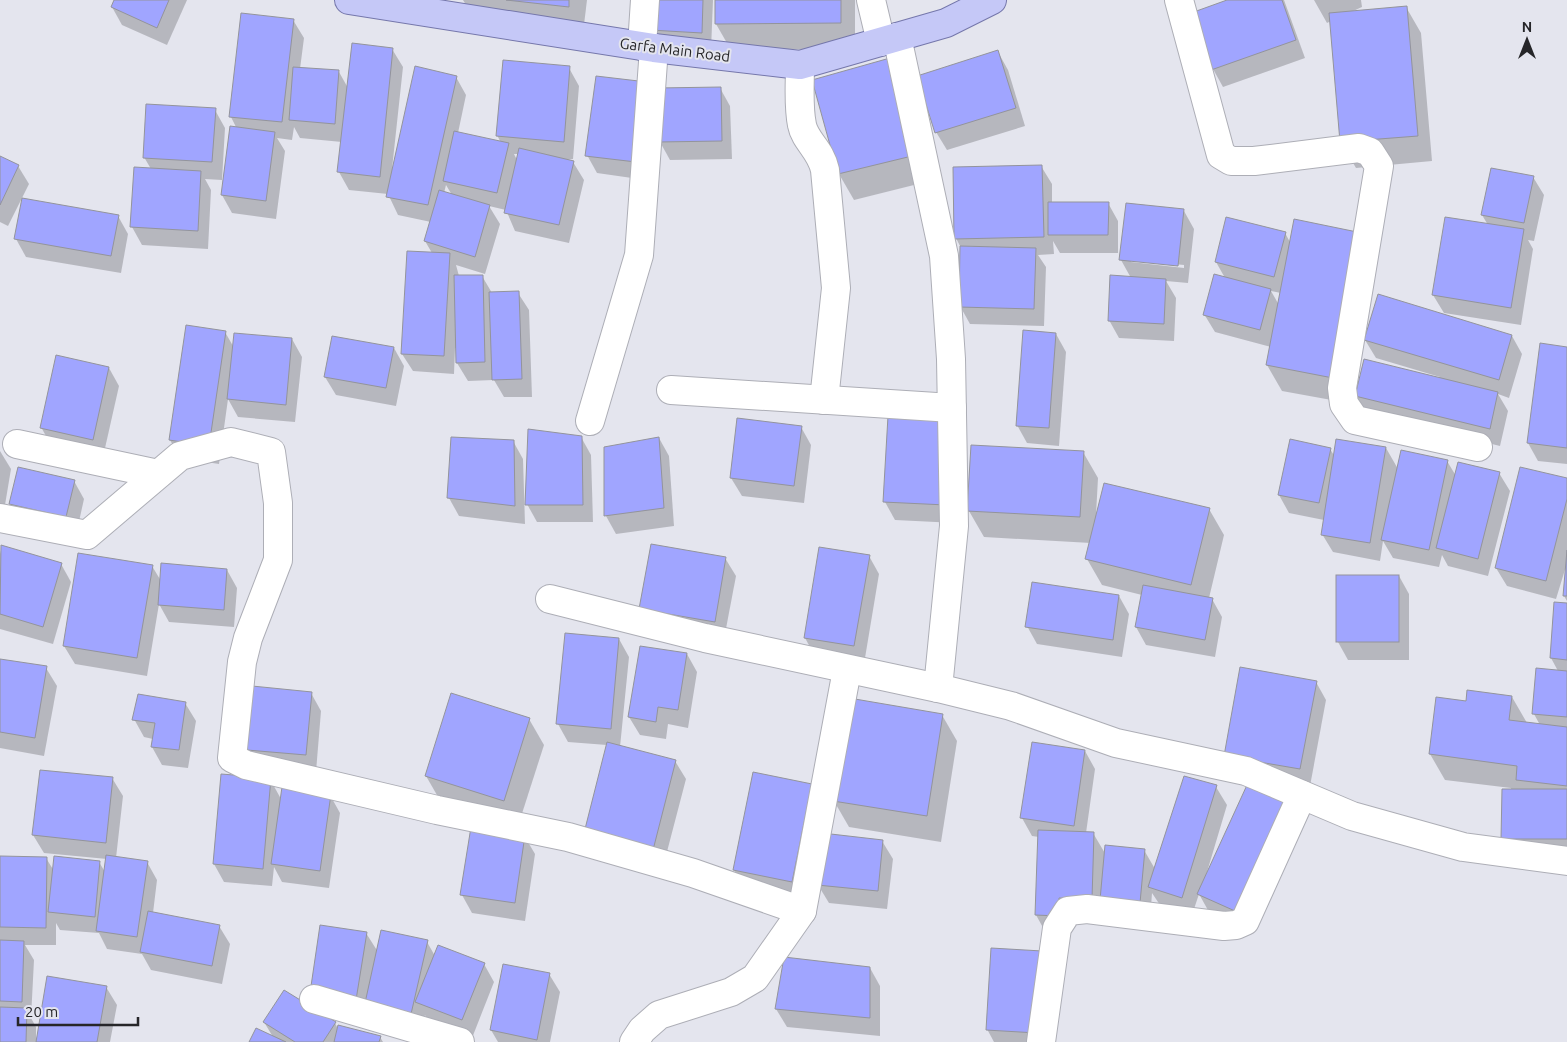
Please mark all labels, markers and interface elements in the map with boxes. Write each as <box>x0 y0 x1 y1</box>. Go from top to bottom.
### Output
north arrow <box>1502 15 1552 65</box>
text: N <box>1522 19 1532 35</box>
street label: Garfa Main Road <box>619 34 731 65</box>
scale bar <box>18 994 138 1026</box>
text: 20 m <box>25 1003 58 1020</box>

